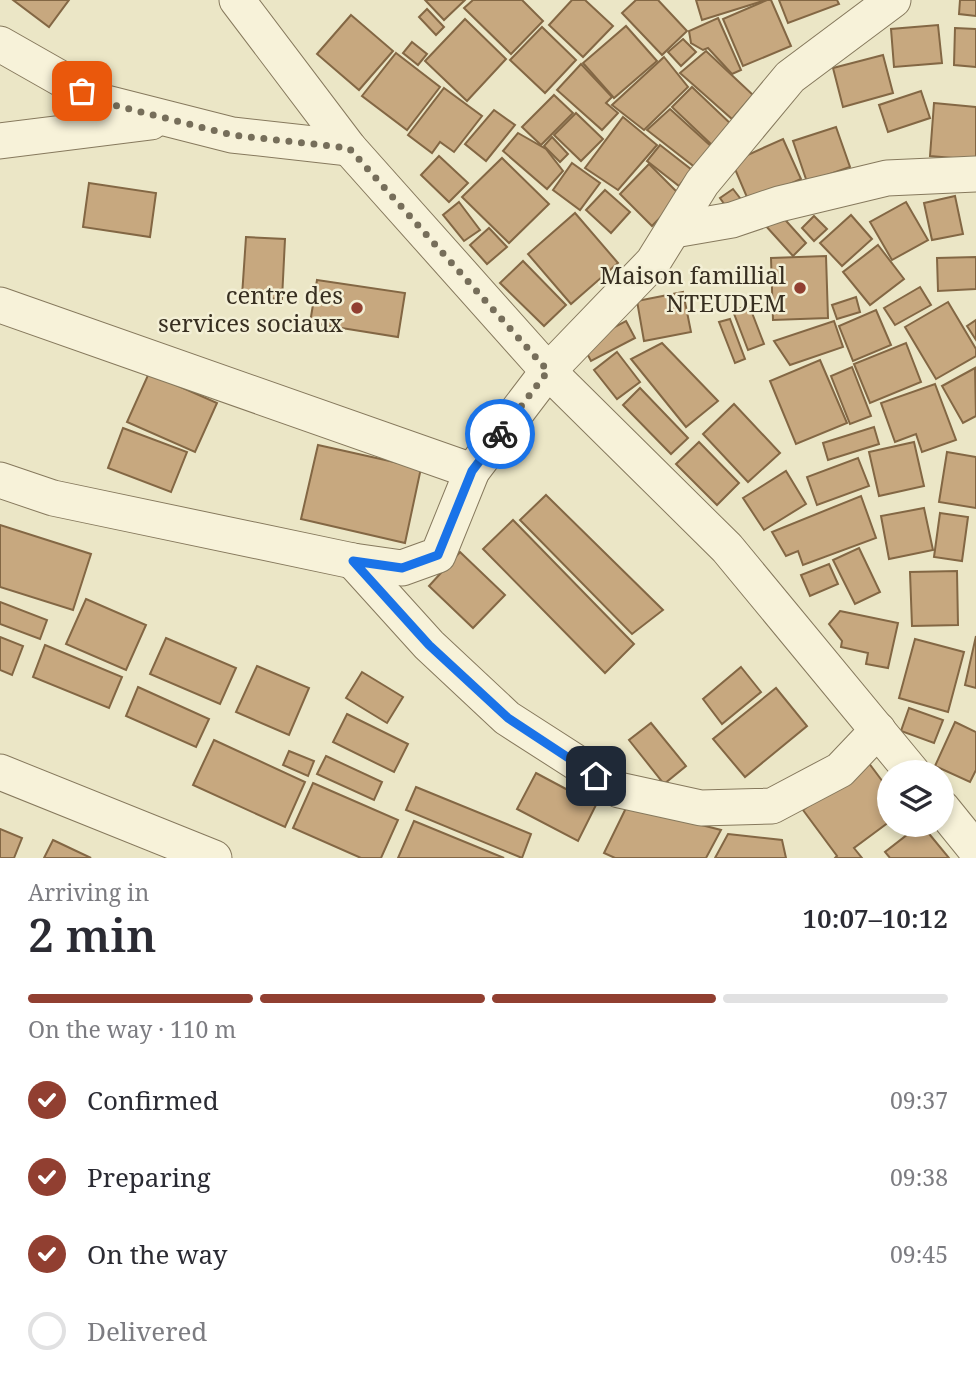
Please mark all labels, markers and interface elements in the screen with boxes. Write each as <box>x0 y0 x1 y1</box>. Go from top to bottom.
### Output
pin <box>52 61 112 121</box>
icon: bag <box>63 72 101 110</box>
place label: Maison famillial NTEUDEM <box>600 258 787 319</box>
place label: centre des services sociaux <box>158 278 343 339</box>
marker: Maison famillial NTEUDEM <box>792 280 808 296</box>
marker: centre des services sociaux <box>349 300 365 316</box>
courier <box>465 399 535 469</box>
icon: bike <box>481 415 519 453</box>
pin <box>566 746 626 806</box>
icon: home <box>577 757 615 795</box>
map controls <box>877 760 954 837</box>
button: layers <box>877 760 954 837</box>
text: Arriving in <box>28 876 149 908</box>
text: 10:07–10:12 <box>802 900 948 936</box>
text: 2 min <box>28 903 156 965</box>
text: On the way · 110 m <box>28 1013 236 1045</box>
icon: check <box>28 1081 66 1119</box>
text: Confirmed <box>87 1082 219 1118</box>
text: 09:37 <box>890 1084 948 1116</box>
icon: check <box>28 1158 66 1196</box>
text: Preparing <box>87 1159 211 1195</box>
text: 09:38 <box>890 1161 948 1193</box>
icon: check <box>28 1235 66 1273</box>
text: On the way <box>87 1236 227 1272</box>
text: 09:45 <box>890 1238 948 1270</box>
text: Delivered <box>87 1313 207 1349</box>

